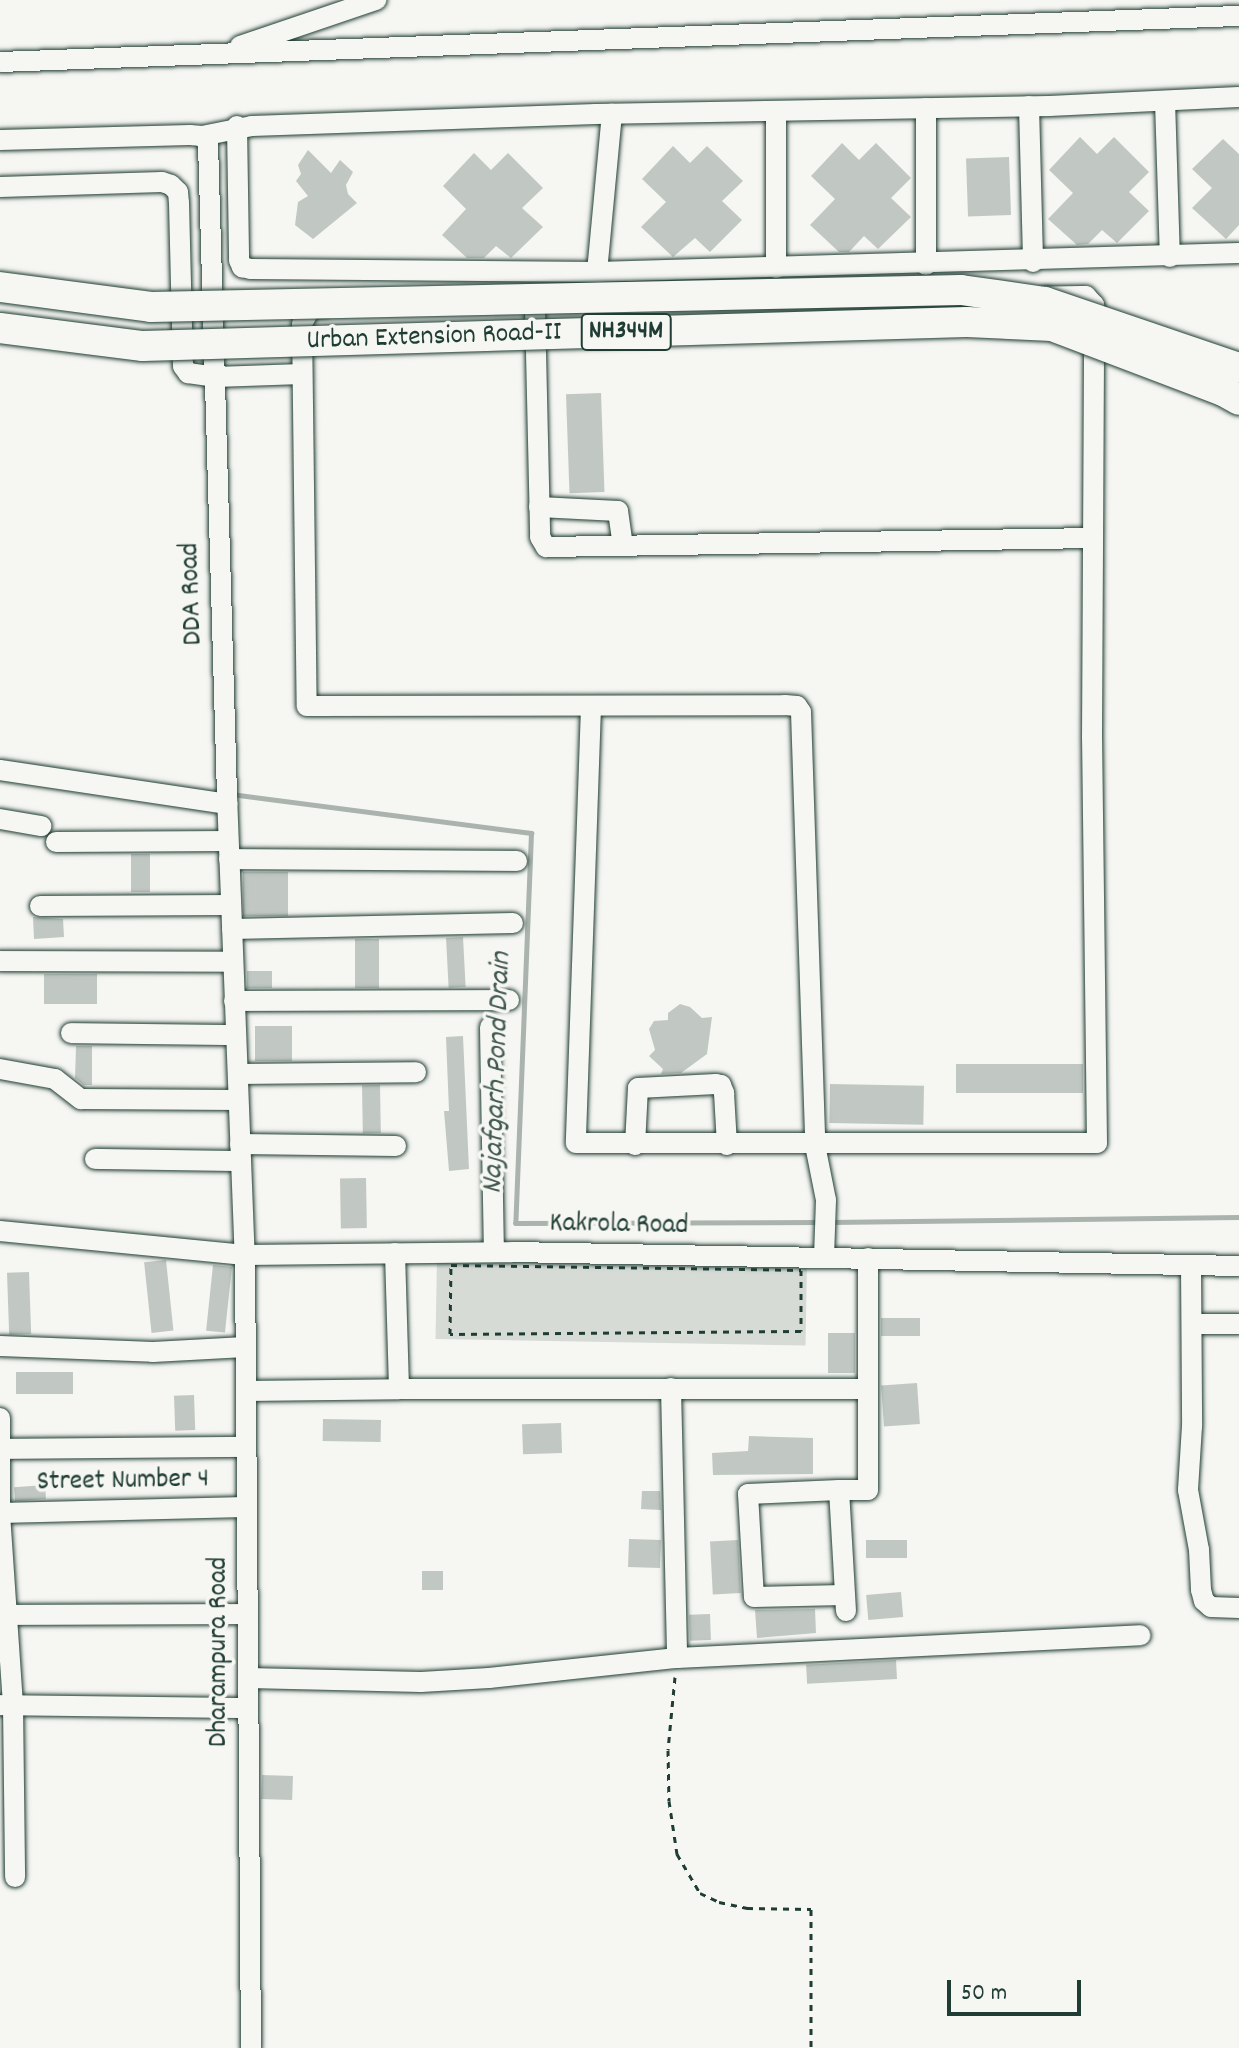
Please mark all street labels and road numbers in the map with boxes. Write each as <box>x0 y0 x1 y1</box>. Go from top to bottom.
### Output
road number: NH344M <box>580 310 672 354</box>
street label: Urban Extension Road-II <box>306 317 562 359</box>
street label: DDA Road <box>174 542 212 646</box>
street label: Kakrola Road <box>549 1208 689 1244</box>
street label: Street Number 4 <box>36 1464 210 1500</box>
street label: Dharampura Road <box>203 1557 237 1747</box>

